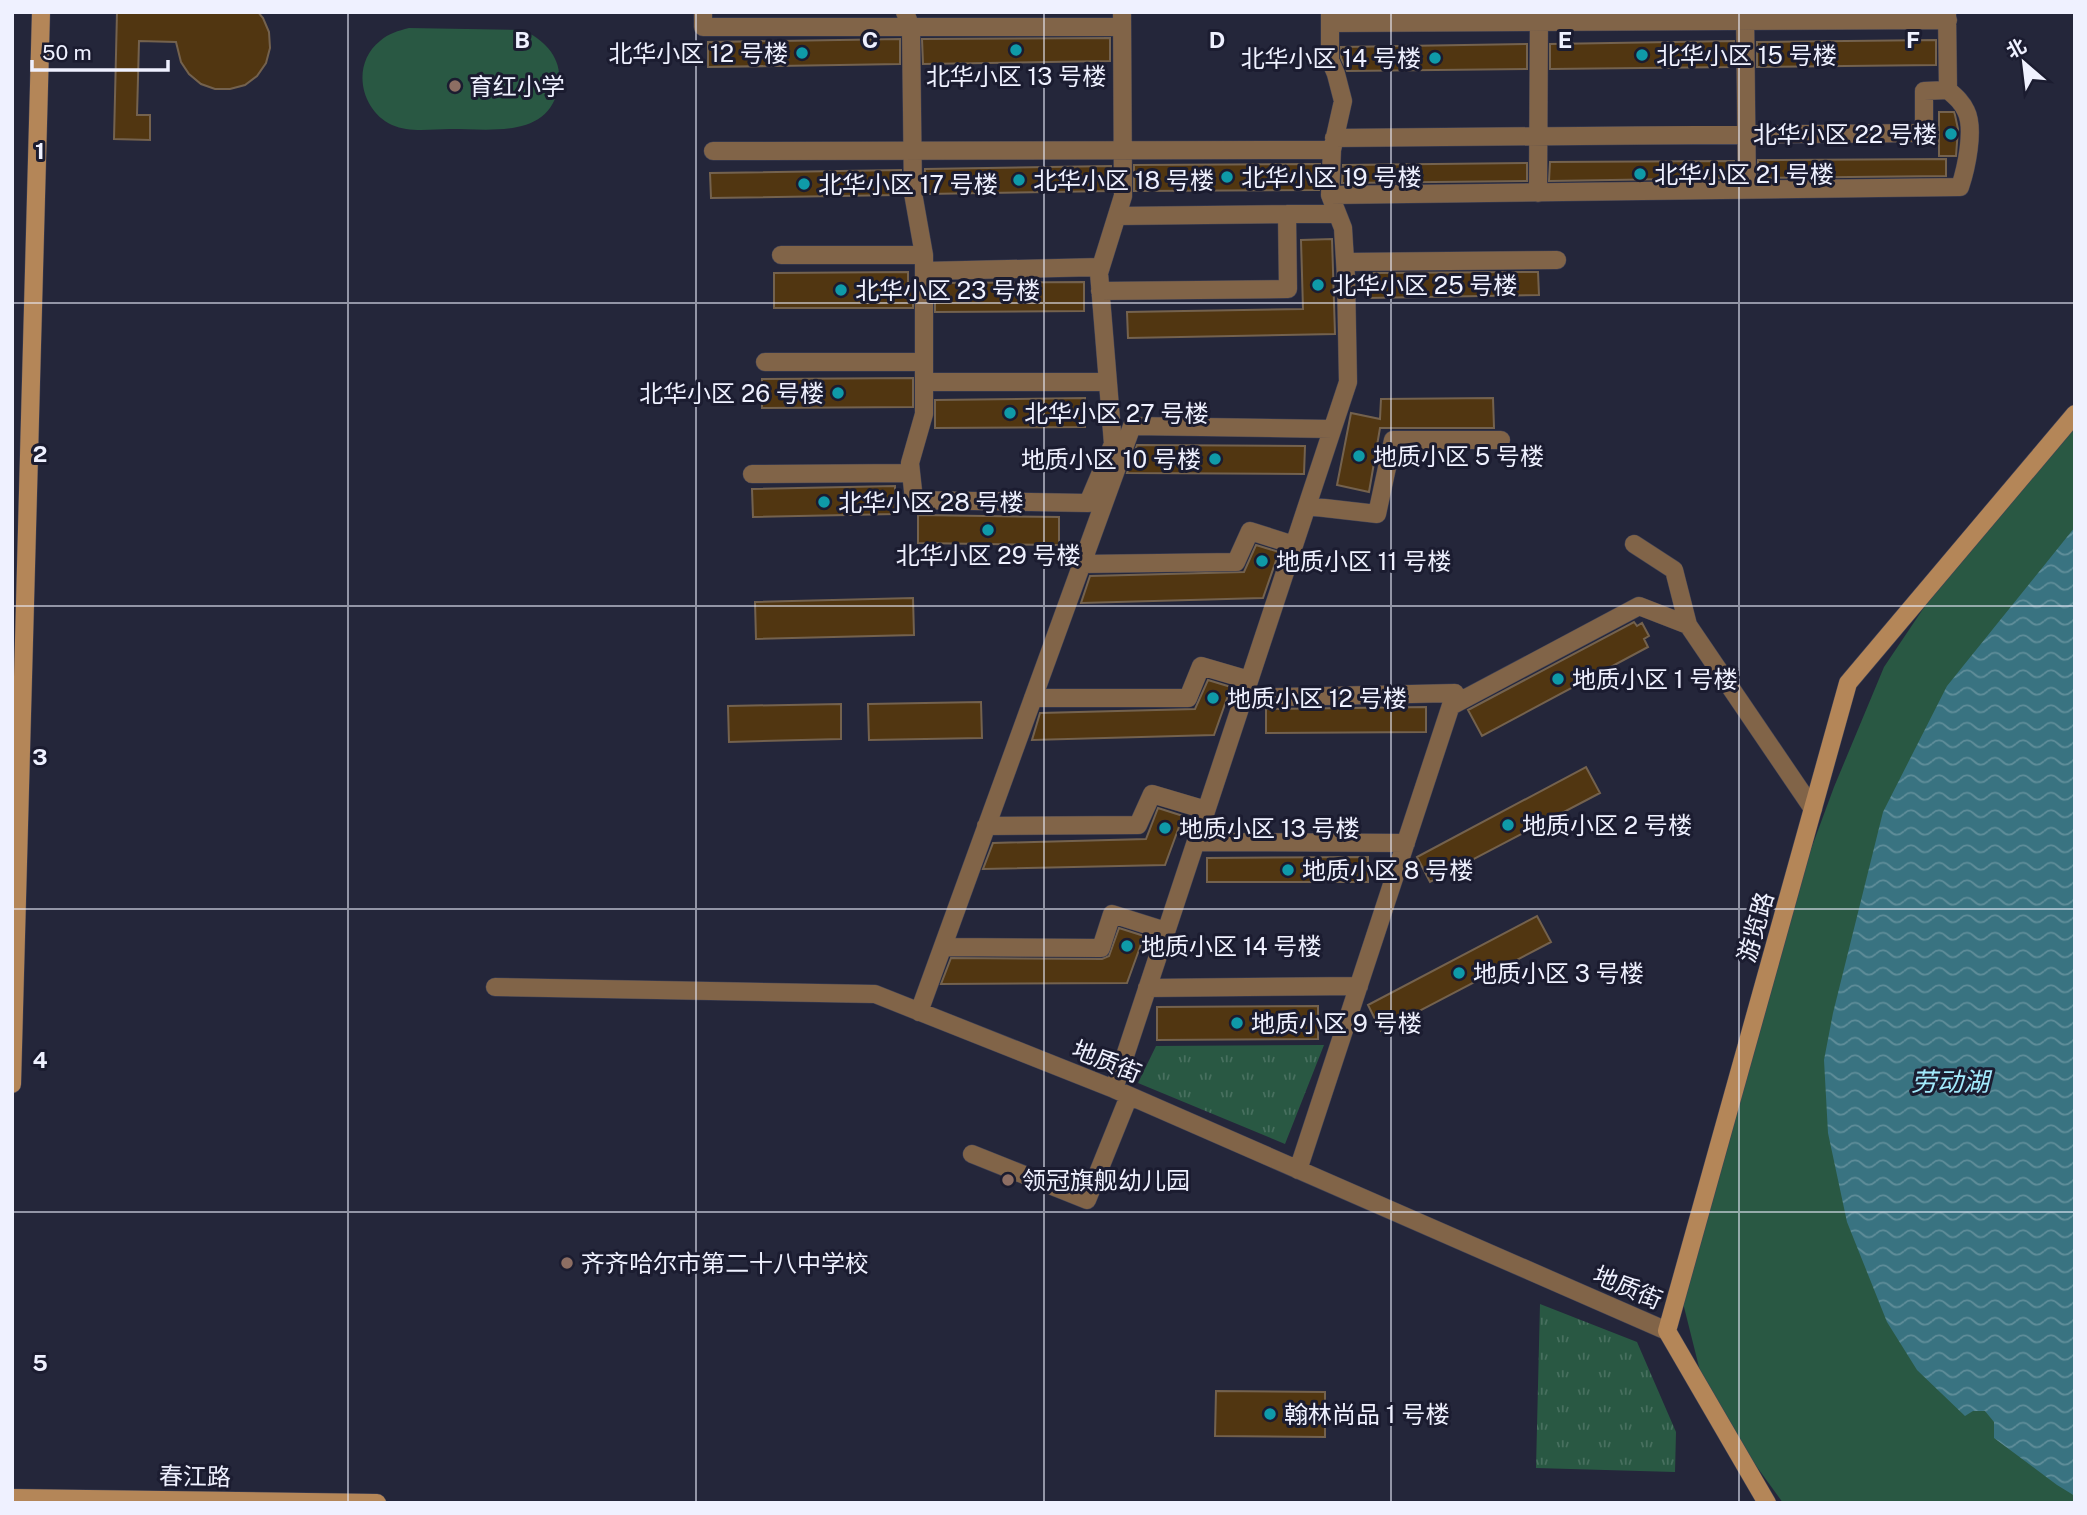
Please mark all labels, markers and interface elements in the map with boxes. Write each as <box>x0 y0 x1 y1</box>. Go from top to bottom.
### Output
text: B <box>514 26 530 53</box>
text: C <box>862 26 878 53</box>
text: D <box>1209 26 1225 53</box>
text: E <box>1558 26 1572 53</box>
text: F <box>1906 26 1920 53</box>
scale bar <box>32 28 168 72</box>
north arrow <box>1989 28 2059 98</box>
text: 北 <box>2002 34 2030 62</box>
place label: 北华小区 12 号楼 <box>608 39 788 67</box>
text: 50 m <box>42 40 92 65</box>
place label: 北华小区 15 号楼 <box>1656 41 1837 69</box>
marker: 北华小区 13 号楼 <box>1008 42 1024 58</box>
place label: 北华小区 14 号楼 <box>1240 44 1421 72</box>
marker: 北华小区 12 号楼 <box>794 45 810 61</box>
marker: 北华小区 15 号楼 <box>1634 47 1650 63</box>
marker: 北华小区 14 号楼 <box>1427 50 1443 66</box>
place label: 北华小区 13 号楼 <box>926 62 1106 90</box>
place label: 育红小学 <box>469 72 565 100</box>
marker: 育红小学 <box>447 78 463 94</box>
place label: 北华小区 22 号楼 <box>1753 120 1937 148</box>
marker: 北华小区 22 号楼 <box>1943 126 1959 142</box>
text: 1 <box>35 137 45 164</box>
place label: 北华小区 21 号楼 <box>1654 160 1834 188</box>
place label: 北华小区 19 号楼 <box>1241 163 1421 191</box>
place label: 北华小区 18 号楼 <box>1033 166 1214 194</box>
marker: 北华小区 21 号楼 <box>1632 166 1648 182</box>
marker: 北华小区 19 号楼 <box>1219 169 1235 185</box>
place label: 北华小区 17 号楼 <box>818 170 998 198</box>
marker: 北华小区 18 号楼 <box>1011 172 1027 188</box>
marker: 北华小区 17 号楼 <box>796 176 812 192</box>
place label: 北华小区 25 号楼 <box>1332 271 1517 299</box>
place label: 北华小区 23 号楼 <box>855 276 1040 304</box>
marker: 北华小区 25 号楼 <box>1310 277 1326 293</box>
marker: 北华小区 23 号楼 <box>833 282 849 298</box>
place label: 北华小区 26 号楼 <box>639 379 824 407</box>
marker: 北华小区 26 号楼 <box>830 385 846 401</box>
place label: 北华小区 27 号楼 <box>1024 399 1208 427</box>
marker: 北华小区 27 号楼 <box>1002 405 1018 421</box>
text: 2 <box>33 440 47 467</box>
place label: 地质小区 5 号楼 <box>1373 442 1544 470</box>
place label: 地质小区 10 号楼 <box>1021 445 1201 473</box>
marker: 地质小区 5 号楼 <box>1351 448 1367 464</box>
marker: 地质小区 10 号楼 <box>1207 451 1223 467</box>
place label: 北华小区 28 号楼 <box>838 488 1024 516</box>
marker: 北华小区 28 号楼 <box>816 494 832 510</box>
marker: 北华小区 29 号楼 <box>980 522 996 538</box>
place label: 北华小区 29 号楼 <box>896 541 1080 569</box>
place label: 地质小区 11 号楼 <box>1276 547 1451 575</box>
marker: 地质小区 11 号楼 <box>1254 553 1270 569</box>
place label: 地质小区 1 号楼 <box>1572 665 1737 693</box>
marker: 地质小区 1 号楼 <box>1550 671 1566 687</box>
place label: 地质小区 12 号楼 <box>1227 684 1407 712</box>
marker: 地质小区 12 号楼 <box>1205 690 1221 706</box>
text: 3 <box>32 743 48 770</box>
place label: 地质小区 2 号楼 <box>1522 811 1692 839</box>
place label: 地质小区 13 号楼 <box>1179 814 1360 842</box>
marker: 地质小区 2 号楼 <box>1500 817 1516 833</box>
marker: 地质小区 13 号楼 <box>1157 820 1173 836</box>
place label: 地质小区 8 号楼 <box>1302 856 1473 884</box>
marker: 地质小区 8 号楼 <box>1280 862 1296 878</box>
street label: 游览路 <box>1732 889 1778 965</box>
place label: 地质小区 14 号楼 <box>1141 932 1322 960</box>
marker: 地质小区 14 号楼 <box>1119 938 1135 954</box>
place label: 地质小区 3 号楼 <box>1473 959 1644 987</box>
marker: 地质小区 3 号楼 <box>1451 965 1467 981</box>
place label: 地质小区 9 号楼 <box>1251 1009 1422 1037</box>
marker: 地质小区 9 号楼 <box>1229 1015 1245 1031</box>
street label: 地质街 <box>1068 1035 1146 1087</box>
text: 4 <box>32 1046 48 1073</box>
water label: 劳动湖 <box>1911 1066 1993 1097</box>
place label: 领冠旗舰幼儿园 <box>1022 1166 1190 1194</box>
marker: 领冠旗舰幼儿园 <box>1000 1172 1016 1188</box>
place label: 齐齐哈尔市第二十八中学校 <box>581 1249 869 1277</box>
marker: 齐齐哈尔市第二十八中学校 <box>559 1255 575 1271</box>
street label: 地质街 <box>1589 1260 1667 1314</box>
text: 5 <box>32 1349 48 1376</box>
place label: 翰林尚品 1 号楼 <box>1284 1400 1449 1428</box>
marker: 翰林尚品 1 号楼 <box>1262 1406 1278 1422</box>
street label: 春江路 <box>159 1461 231 1491</box>

